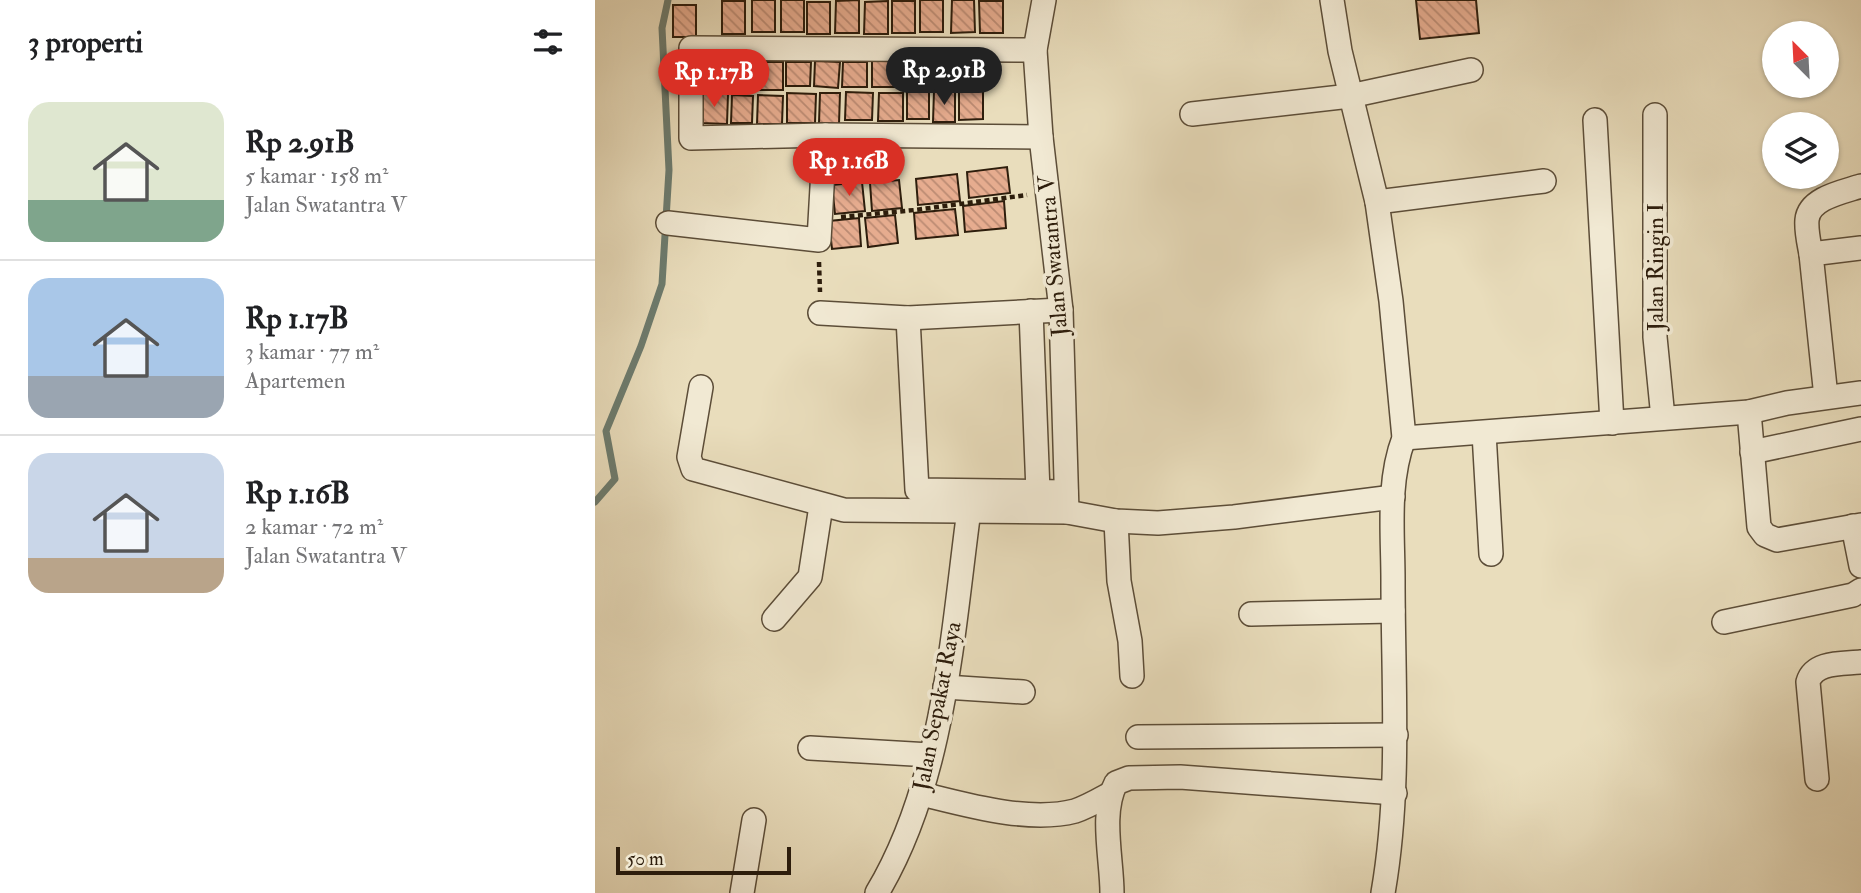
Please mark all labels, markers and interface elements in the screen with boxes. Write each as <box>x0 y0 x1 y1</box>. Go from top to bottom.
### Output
north arrow <box>1762 21 1839 98</box>
map controls <box>1762 21 1839 189</box>
icon: filters <box>529 23 567 61</box>
text: 3 properti <box>28 24 143 61</box>
pin: Rp 2.91B <box>872 48 1016 107</box>
pin: Rp 1.17B <box>642 50 786 109</box>
text: Rp 2.91B <box>902 55 986 84</box>
text: Rp 1.17B <box>674 57 754 86</box>
button: layers <box>1762 112 1839 189</box>
text: Rp 2.91B <box>245 124 355 161</box>
icon: home <box>84 130 168 214</box>
pin: Rp 1.16B <box>777 138 921 198</box>
text: Rp 1.16B <box>809 146 889 175</box>
text: 5 kamar · 158 m² <box>245 161 388 190</box>
street label: Jalan Swatantra V <box>1031 173 1075 339</box>
text: Jalan Swatantra V <box>245 190 407 219</box>
street label: Jalan Ringin I <box>1641 203 1670 332</box>
text: Rp 1.17B <box>245 300 349 337</box>
icon: home <box>84 306 168 390</box>
text: 3 kamar · 77 m² <box>245 337 379 366</box>
text: Apartemen <box>245 366 346 395</box>
text: Rp 1.16B <box>245 475 350 512</box>
icon: home <box>84 481 168 565</box>
text: 2 kamar · 72 m² <box>245 512 383 541</box>
text: Jalan Swatantra V <box>245 541 407 570</box>
street label: Jalan Sepakat Raya <box>906 618 969 794</box>
scale bar <box>616 844 791 876</box>
text: 50 m <box>627 847 664 871</box>

